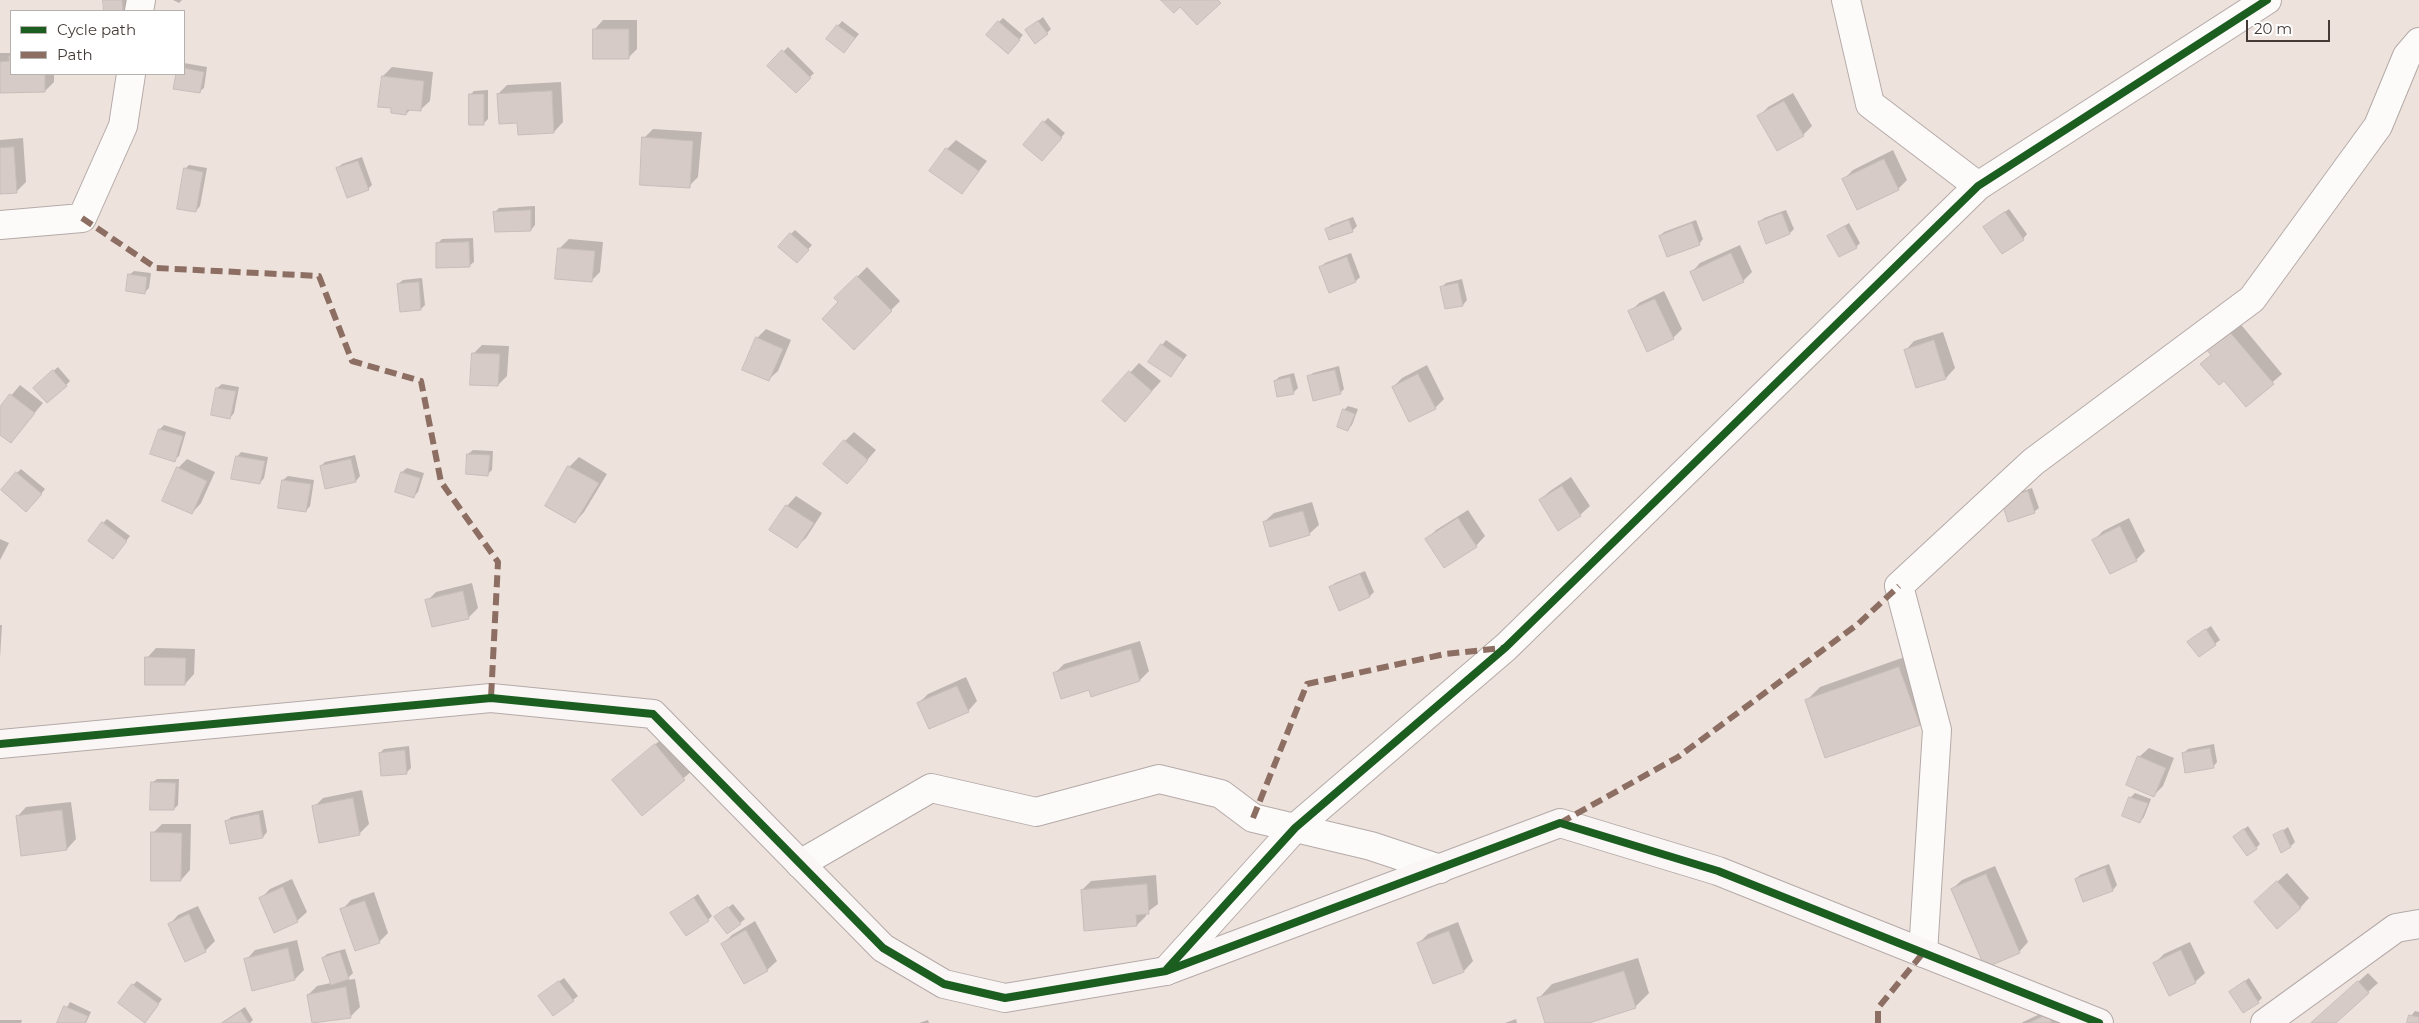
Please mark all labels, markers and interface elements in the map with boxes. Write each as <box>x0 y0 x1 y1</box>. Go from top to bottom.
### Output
legend <box>10 10 185 75</box>
scale bar <box>2249 10 2333 42</box>
text: 20 m <box>2254 19 2292 38</box>
text: Cycle path <box>57 20 136 39</box>
text: Path <box>57 45 93 64</box>

